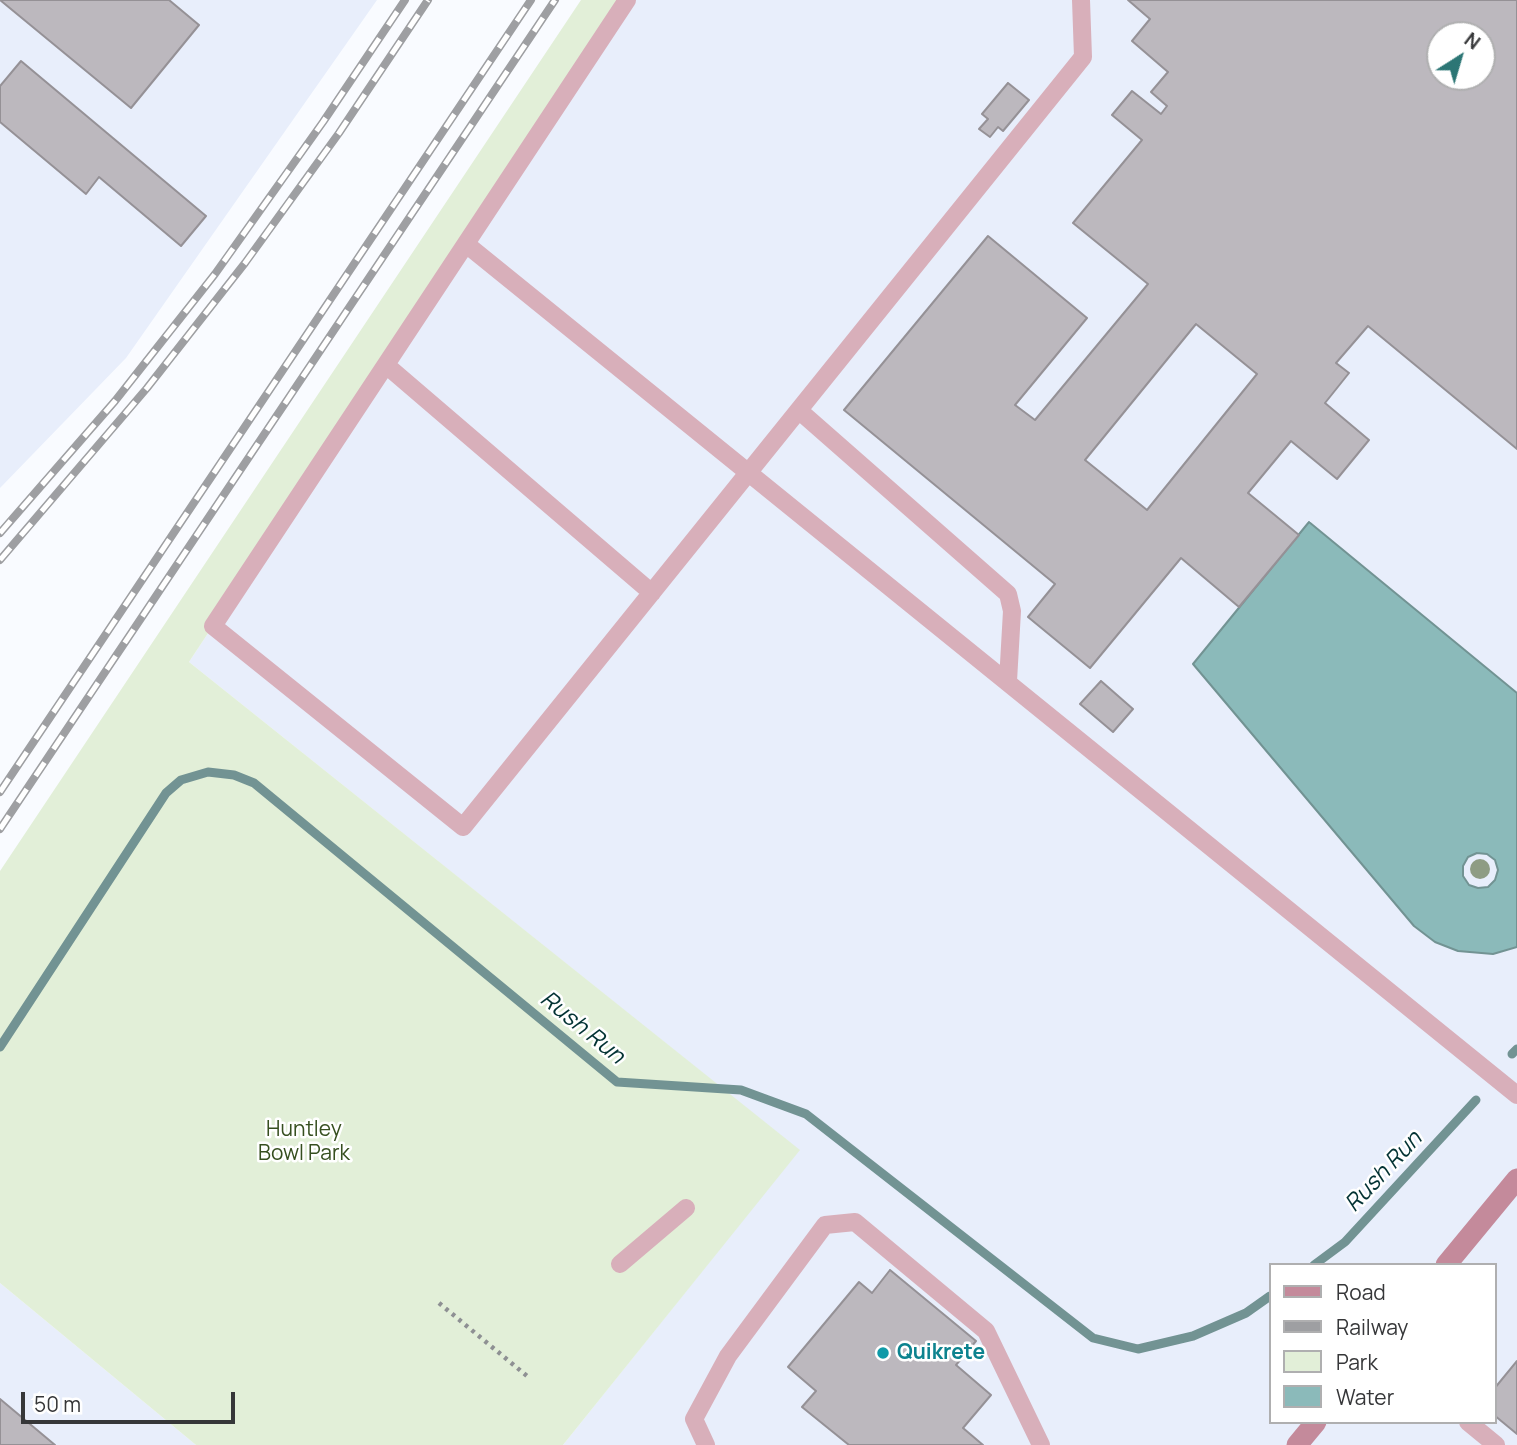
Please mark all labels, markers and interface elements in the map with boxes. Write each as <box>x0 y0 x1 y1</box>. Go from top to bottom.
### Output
north arrow <box>1426 21 1496 91</box>
text: N <box>1459 26 1486 55</box>
water label: Rush Run <box>534 986 630 1070</box>
park label: Huntley Bowl Park <box>258 1117 350 1167</box>
water label: Rush Run <box>1340 1126 1428 1218</box>
legend <box>1268 1263 1496 1424</box>
text: Road <box>1336 1278 1386 1306</box>
text: Railway <box>1336 1313 1408 1341</box>
place label: Quikrete <box>897 1340 985 1366</box>
marker: Quikrete <box>875 1345 891 1361</box>
text: Park <box>1336 1348 1378 1376</box>
scale bar <box>24 1378 238 1422</box>
text: Water <box>1336 1383 1394 1411</box>
text: 50 m <box>34 1390 81 1418</box>

